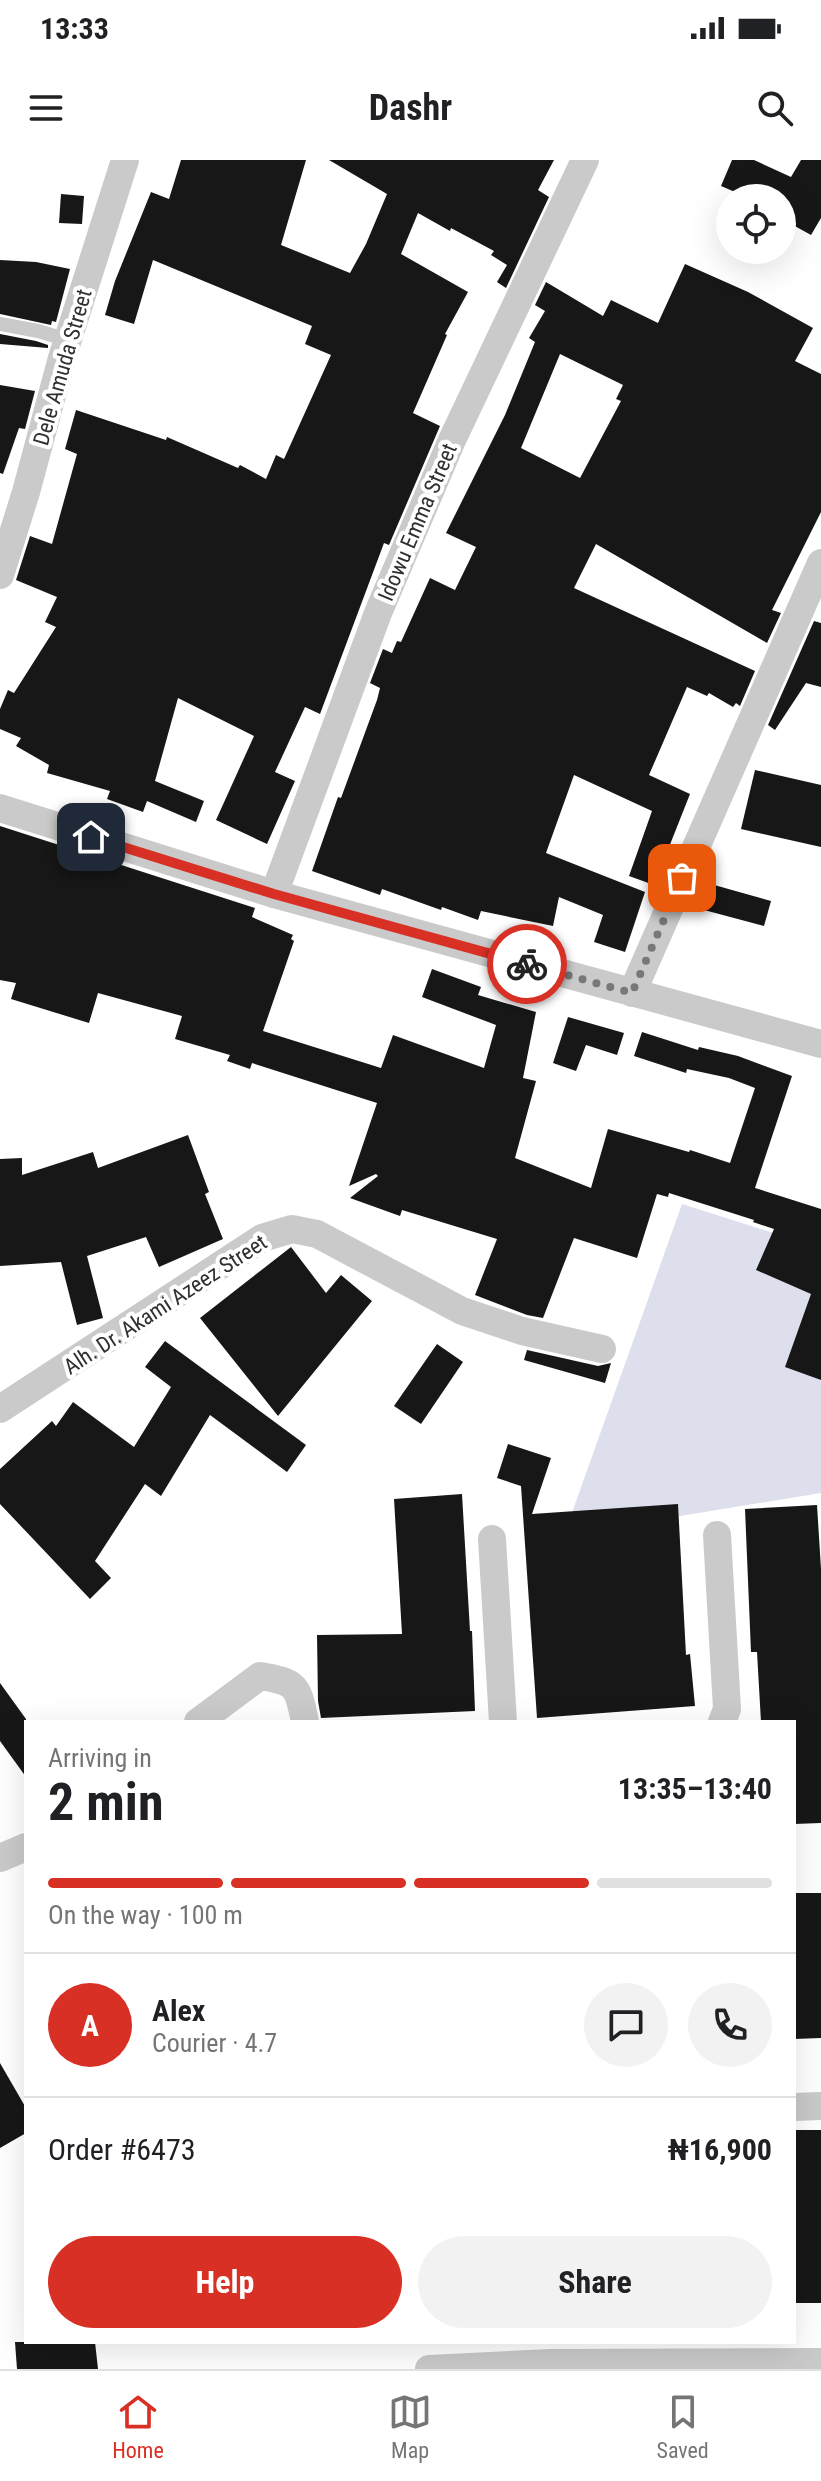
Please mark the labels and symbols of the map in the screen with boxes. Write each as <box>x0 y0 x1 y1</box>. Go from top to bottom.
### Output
street label: Dele Amuda Street <box>28 286 97 448</box>
street label: Idowu Emma Street <box>373 440 462 605</box>
pin <box>57 803 125 871</box>
pin <box>648 844 716 912</box>
courier <box>487 924 567 1004</box>
street label: Alh. Dr. Akami Azeez Street <box>59 1229 271 1379</box>

